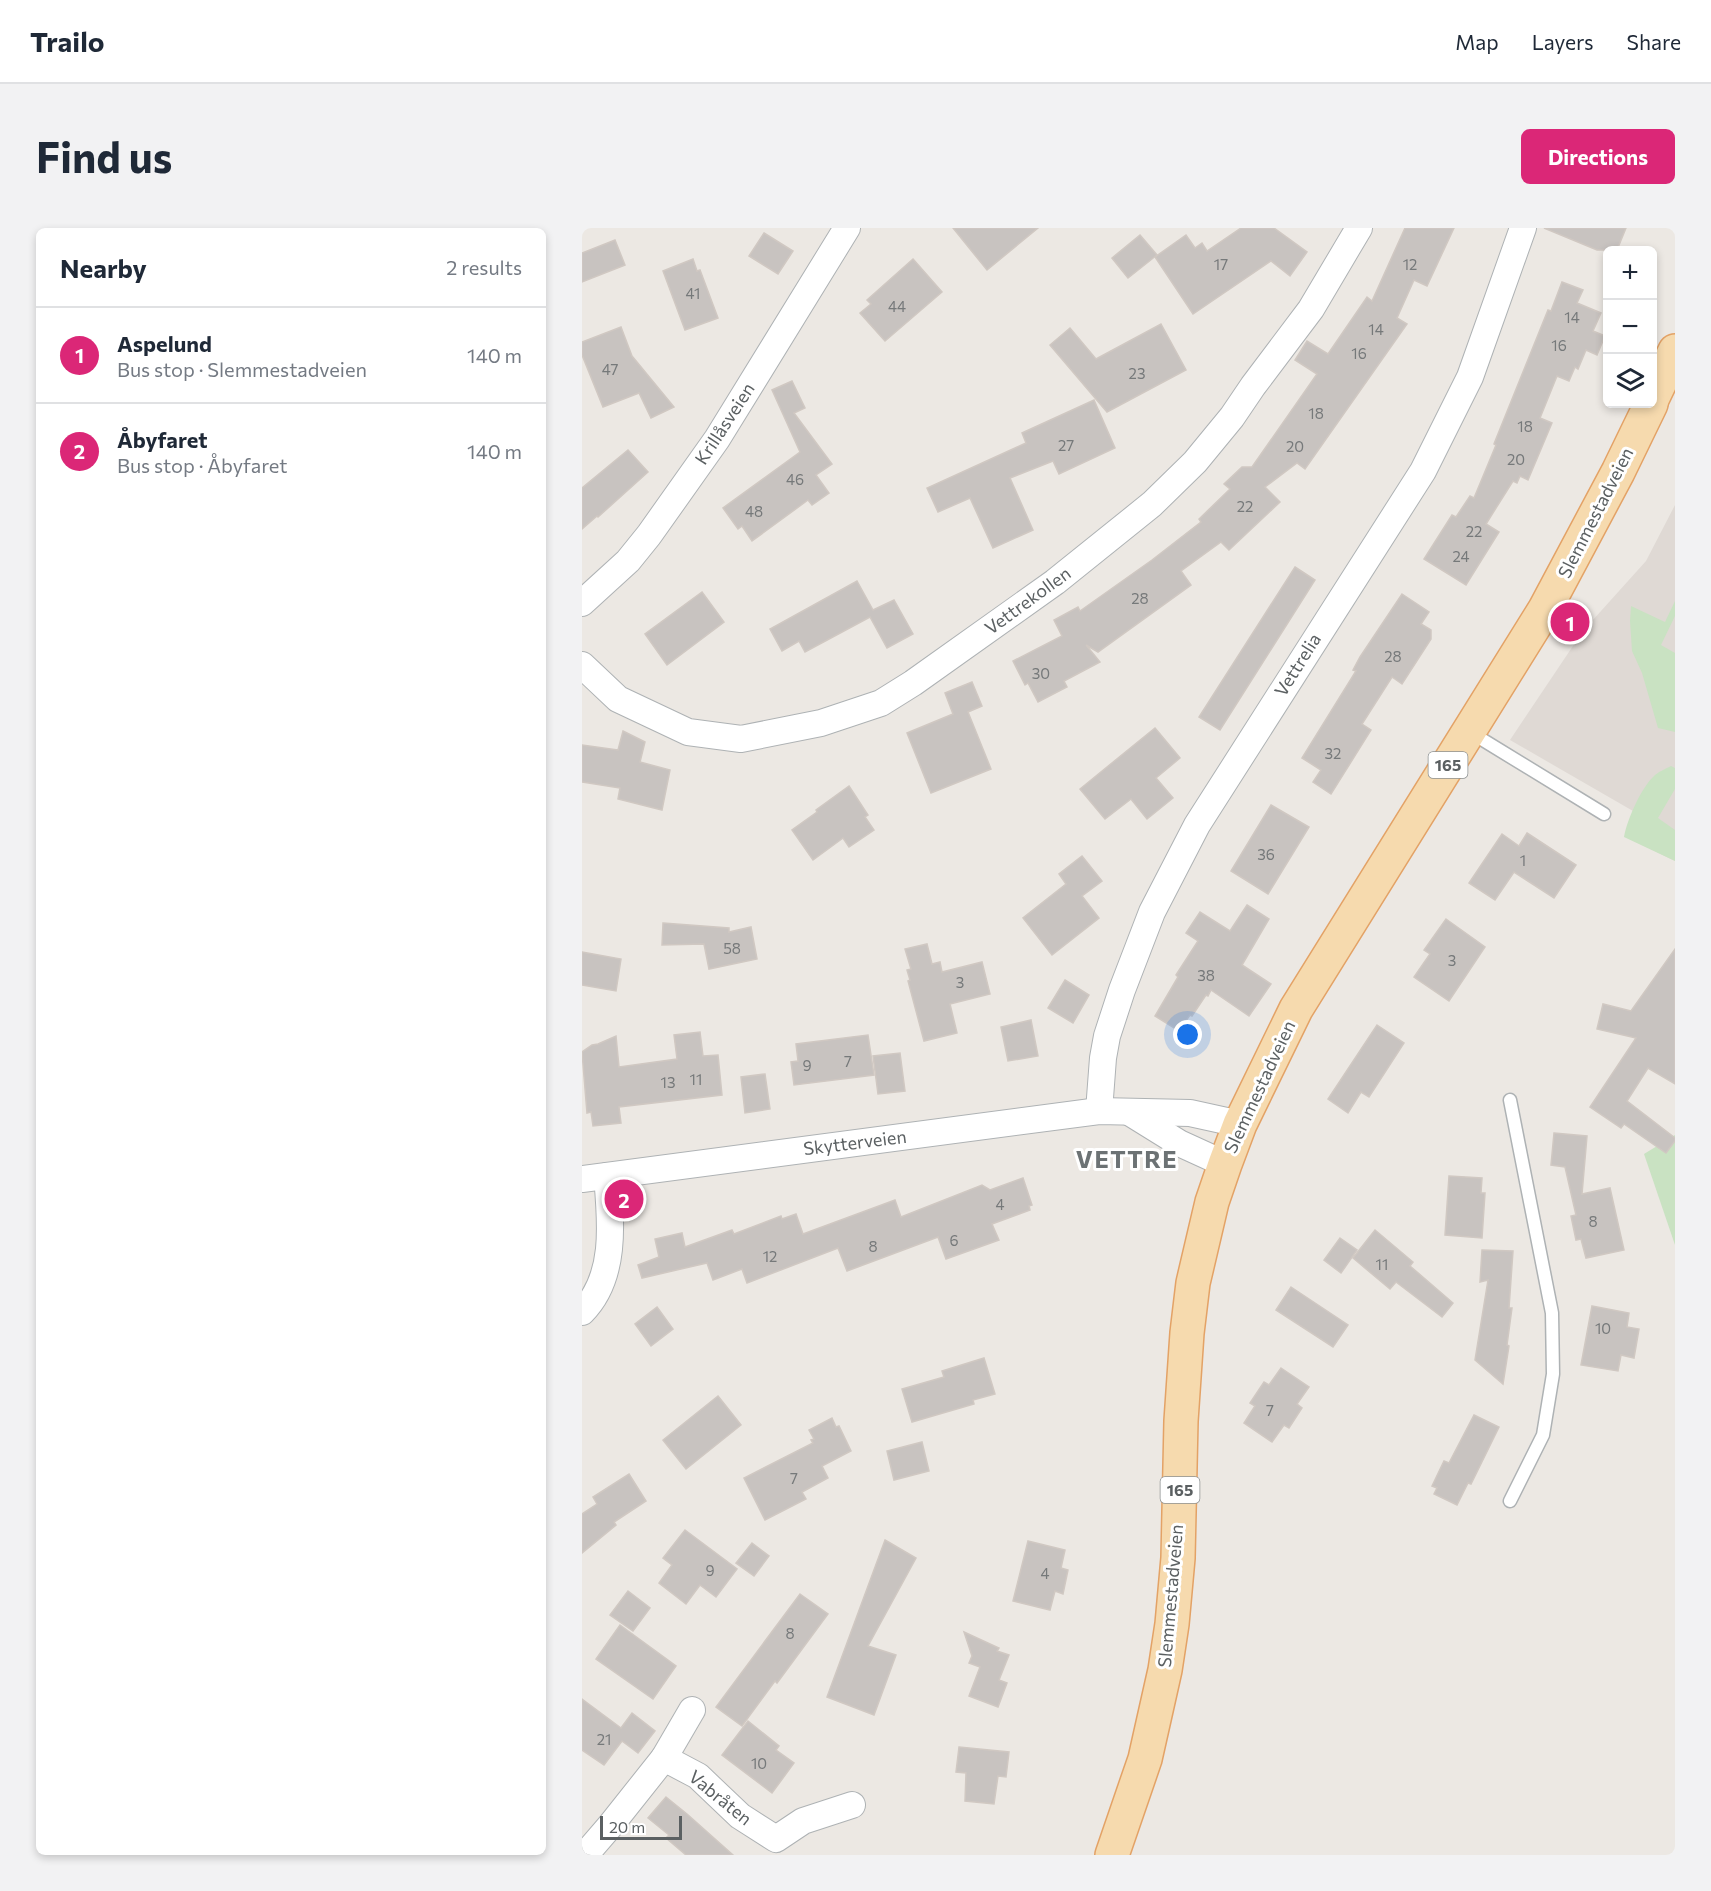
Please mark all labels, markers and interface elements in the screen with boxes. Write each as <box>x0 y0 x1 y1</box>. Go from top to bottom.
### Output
text: Trailo <box>30 24 105 58</box>
text: Map <box>1455 29 1499 54</box>
text: Layers <box>1532 29 1594 54</box>
text: Share <box>1627 29 1681 54</box>
button: Directions <box>1521 129 1675 184</box>
text: Find us <box>36 130 172 182</box>
map controls <box>1603 246 1657 408</box>
button: + <box>1603 246 1657 300</box>
text: Nearby <box>60 252 147 283</box>
text: 2 results <box>446 255 522 279</box>
house number: 17 <box>1214 255 1228 273</box>
house number: 12 <box>1403 255 1417 273</box>
house number: 41 <box>686 284 700 302</box>
house number: 44 <box>888 297 906 315</box>
button: − <box>1603 300 1657 354</box>
house number: 14 <box>1564 308 1580 326</box>
house number: 14 <box>1368 320 1384 338</box>
text: Aspelund <box>117 330 212 357</box>
house number: 16 <box>1551 336 1567 354</box>
text: 1 <box>75 343 84 367</box>
text: 140 m <box>467 343 522 367</box>
house number: 16 <box>1351 344 1367 362</box>
button: layers <box>1603 354 1657 408</box>
text: Bus stop · Slemmestadveien <box>117 357 367 381</box>
house number: 47 <box>602 360 618 378</box>
house number: 23 <box>1129 364 1145 382</box>
street label: Krillåsveien <box>690 378 759 469</box>
house number: 18 <box>1308 404 1324 422</box>
house number: 18 <box>1517 417 1533 435</box>
text: Åbyfaret <box>117 426 208 453</box>
house number: 27 <box>1058 436 1074 454</box>
house number: 20 <box>1286 437 1304 455</box>
text: 2 <box>74 439 85 463</box>
text: 140 m <box>467 439 522 463</box>
street label: Slemmestadveien <box>1553 444 1638 582</box>
house number: 20 <box>1507 450 1525 468</box>
text: Bus stop · Åbyfaret <box>117 453 287 477</box>
house number: 46 <box>786 470 804 488</box>
house number: 22 <box>1237 497 1253 515</box>
house number: 48 <box>745 502 763 520</box>
house number: 22 <box>1466 522 1482 540</box>
house number: 24 <box>1452 547 1470 565</box>
street label: Vettrekollen <box>980 562 1075 639</box>
house number: 28 <box>1131 589 1149 607</box>
pin: 1 <box>1550 600 1590 644</box>
street label: Vettrelia <box>1269 629 1325 700</box>
house number: 28 <box>1384 647 1402 665</box>
house number: 30 <box>1032 664 1050 682</box>
house number: 32 <box>1325 744 1341 762</box>
road number: 165 <box>1428 752 1468 778</box>
house number: 36 <box>1257 845 1275 863</box>
house number: 1 <box>1520 851 1526 869</box>
house number: 58 <box>723 939 741 957</box>
house number: 3 <box>1448 951 1456 969</box>
house number: 38 <box>1197 966 1215 984</box>
house number: 3 <box>956 973 964 991</box>
street label: Slemmestadveien <box>1219 1017 1299 1156</box>
your location <box>1173 1020 1202 1049</box>
house number: 7 <box>844 1052 852 1070</box>
house number: 9 <box>802 1056 812 1074</box>
house number: 11 <box>690 1070 702 1088</box>
house number: 13 <box>661 1073 675 1091</box>
street label: Skytterveien <box>802 1125 908 1159</box>
district label: VETTRE <box>1076 1144 1178 1173</box>
pin: 2 <box>604 1176 644 1222</box>
house number: 4 <box>996 1195 1005 1213</box>
house number: 8 <box>1588 1212 1598 1230</box>
house number: 6 <box>949 1231 959 1249</box>
house number: 8 <box>868 1237 878 1255</box>
house number: 12 <box>763 1247 777 1265</box>
house number: 11 <box>1376 1255 1388 1273</box>
house number: 10 <box>1595 1319 1611 1337</box>
house number: 7 <box>1266 1401 1274 1419</box>
house number: 7 <box>790 1469 798 1487</box>
road number: 165 <box>1160 1477 1200 1503</box>
street label: Slemmestadveien <box>1153 1523 1187 1668</box>
house number: 9 <box>705 1561 715 1579</box>
house number: 4 <box>1041 1564 1050 1582</box>
house number: 8 <box>785 1624 795 1642</box>
house number: 21 <box>597 1730 611 1748</box>
house number: 10 <box>751 1754 767 1772</box>
street label: Vabråten <box>685 1765 757 1829</box>
scale bar <box>600 1813 682 1840</box>
text: 20 m <box>609 1817 645 1836</box>

